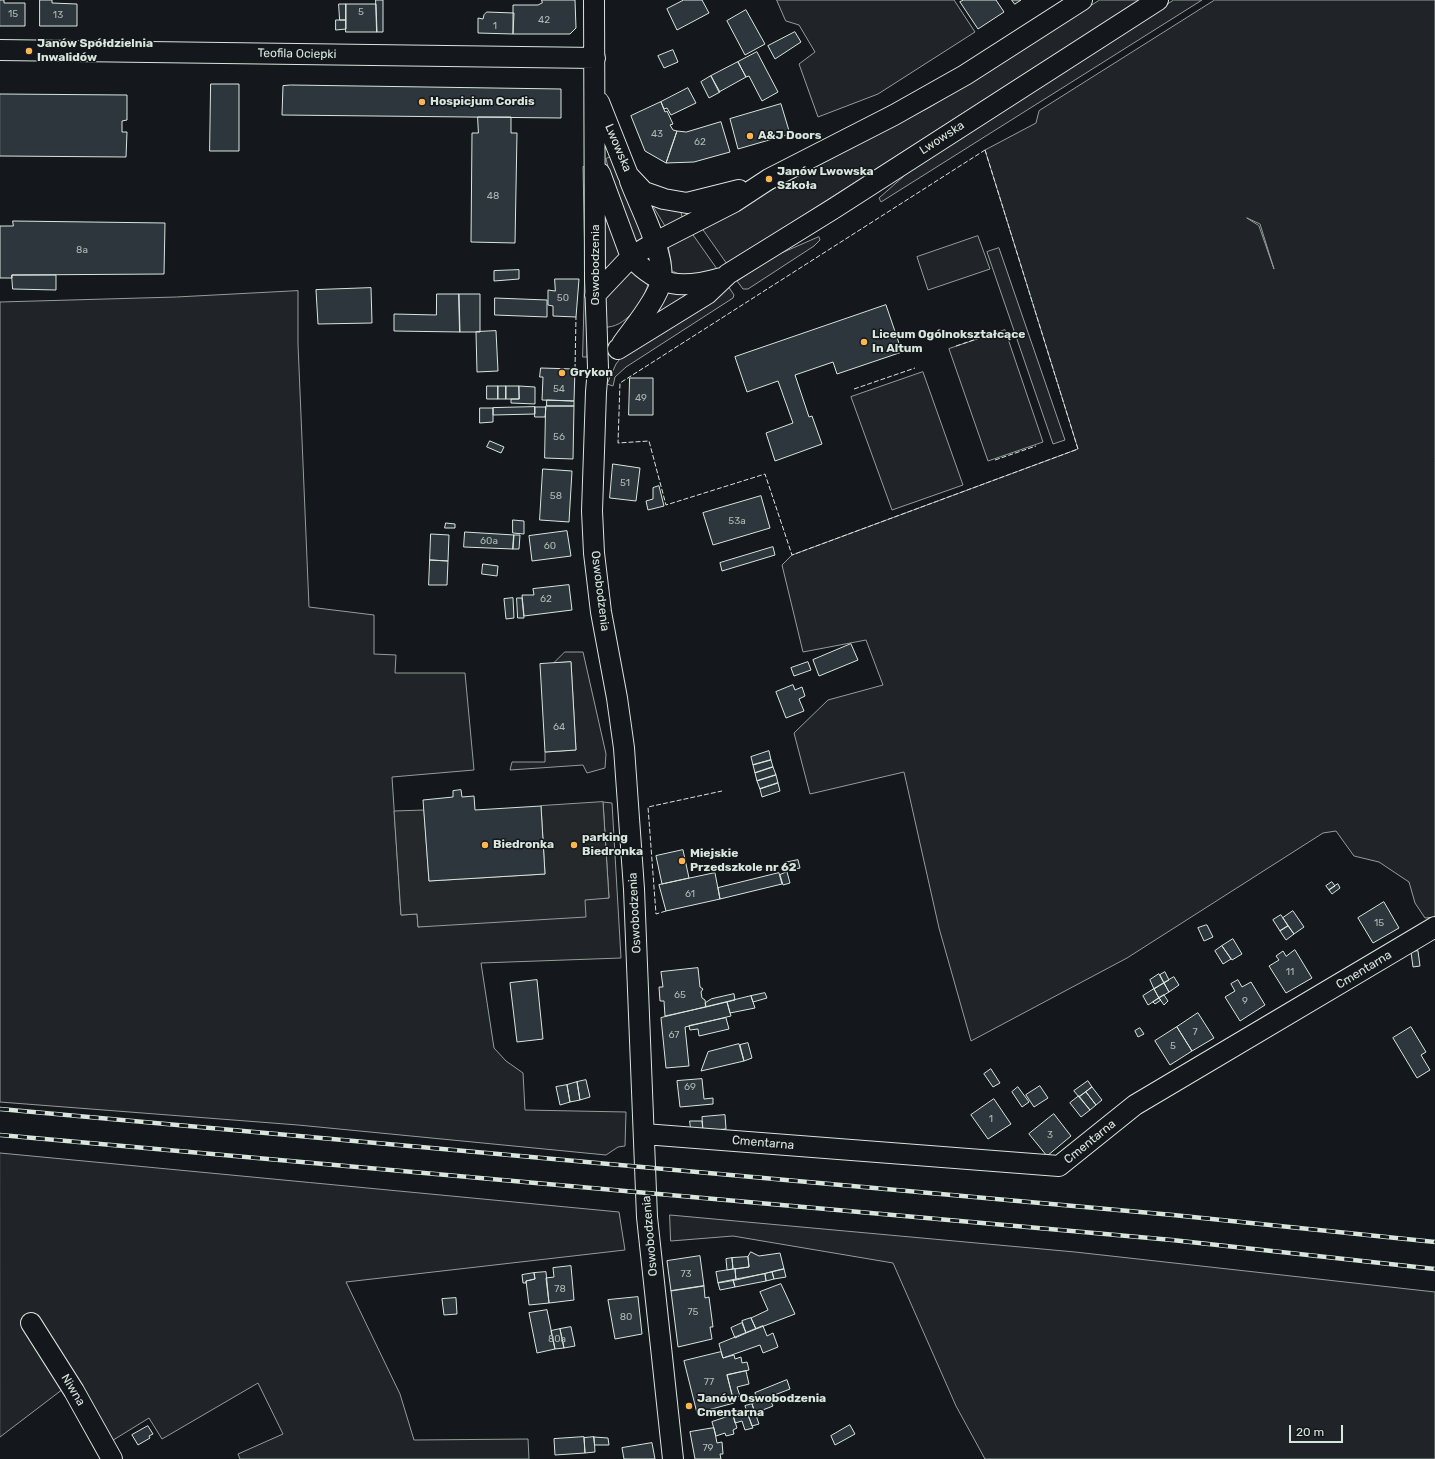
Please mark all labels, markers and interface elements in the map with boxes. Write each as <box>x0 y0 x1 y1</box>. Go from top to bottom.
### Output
house number: 5 <box>358 6 364 18</box>
house number: 15 <box>8 8 18 20</box>
house number: 13 <box>53 9 63 21</box>
house number: 42 <box>538 14 550 26</box>
house number: 1 <box>493 20 497 32</box>
place label: Janów Spółdzielnia Inwalidów <box>37 37 153 65</box>
marker: Janów Spółdzielnia Inwalidów <box>24 46 34 56</box>
street label: Teofila Ociepki <box>257 46 337 62</box>
place label: Hospicjum Cordis <box>430 95 535 109</box>
marker: Hospicjum Cordis <box>417 97 427 107</box>
street label: Lwowska <box>917 118 967 158</box>
street label: Lwowska <box>602 122 634 174</box>
house number: 43 <box>651 128 663 140</box>
place label: A&J Doors <box>758 129 821 143</box>
marker: A&J Doors <box>745 131 755 141</box>
house number: 62 <box>694 136 706 148</box>
place label: Janów Lwowska Szkoła <box>777 165 874 193</box>
marker: Janów Lwowska Szkoła <box>764 174 774 184</box>
house number: 48 <box>487 190 499 202</box>
street label: Oswobodzenia <box>589 224 603 306</box>
house number: 8a <box>76 244 88 256</box>
house number: 50 <box>557 292 569 304</box>
place label: Liceum Ogólnokształcące In Altum <box>872 328 1025 356</box>
marker: Liceum Ogólnokształcące In Altum <box>859 337 869 347</box>
place label: Grykon <box>570 366 613 380</box>
marker: Grykon <box>557 368 567 378</box>
house number: 54 <box>553 383 565 395</box>
house number: 49 <box>635 392 647 404</box>
house number: 56 <box>553 431 565 443</box>
house number: 51 <box>620 477 630 489</box>
house number: 58 <box>550 490 562 502</box>
house number: 53a <box>728 515 746 527</box>
house number: 60a <box>480 535 498 547</box>
house number: 60 <box>544 540 556 552</box>
street label: Oswobodzenia <box>588 550 612 632</box>
house number: 62 <box>540 593 552 605</box>
house number: 64 <box>553 721 565 733</box>
place label: parking Biedronka <box>582 831 643 859</box>
place label: Biedronka <box>493 838 554 852</box>
marker: Biedronka <box>480 840 490 850</box>
marker: parking Biedronka <box>569 840 579 850</box>
place label: Miejskie Przedszkole nr 62 <box>690 847 797 875</box>
marker: Miejskie Przedszkole nr 62 <box>677 856 687 866</box>
street label: Oswobodzenia <box>626 872 644 954</box>
house number: 61 <box>685 888 695 900</box>
house number: 15 <box>1374 917 1384 929</box>
street label: Cmentarna <box>1334 948 1394 992</box>
house number: 11 <box>1286 966 1294 978</box>
house number: 65 <box>674 989 686 1001</box>
house number: 9 <box>1242 995 1248 1007</box>
house number: 7 <box>1192 1026 1198 1038</box>
house number: 67 <box>669 1029 679 1041</box>
house number: 5 <box>1170 1040 1176 1052</box>
house number: 69 <box>684 1081 696 1093</box>
house number: 1 <box>989 1113 993 1125</box>
street label: Cmentarna <box>1061 1117 1119 1167</box>
house number: 3 <box>1047 1129 1053 1141</box>
street label: Cmentarna <box>731 1133 795 1153</box>
street label: Oswobodzenia <box>639 1195 661 1277</box>
house number: 73 <box>680 1268 692 1280</box>
house number: 78 <box>554 1283 566 1295</box>
house number: 75 <box>687 1306 699 1318</box>
house number: 80 <box>620 1311 632 1323</box>
house number: 80a <box>548 1333 566 1345</box>
street label: Niwna <box>58 1371 88 1409</box>
house number: 77 <box>704 1376 714 1388</box>
place label: Janów Oswobodzenia Cmentarna <box>697 1392 826 1420</box>
marker: Janów Oswobodzenia Cmentarna <box>684 1401 694 1411</box>
scale bar <box>1291 1417 1345 1443</box>
text: 20 m <box>1296 1425 1324 1439</box>
house number: 79 <box>702 1442 714 1454</box>

